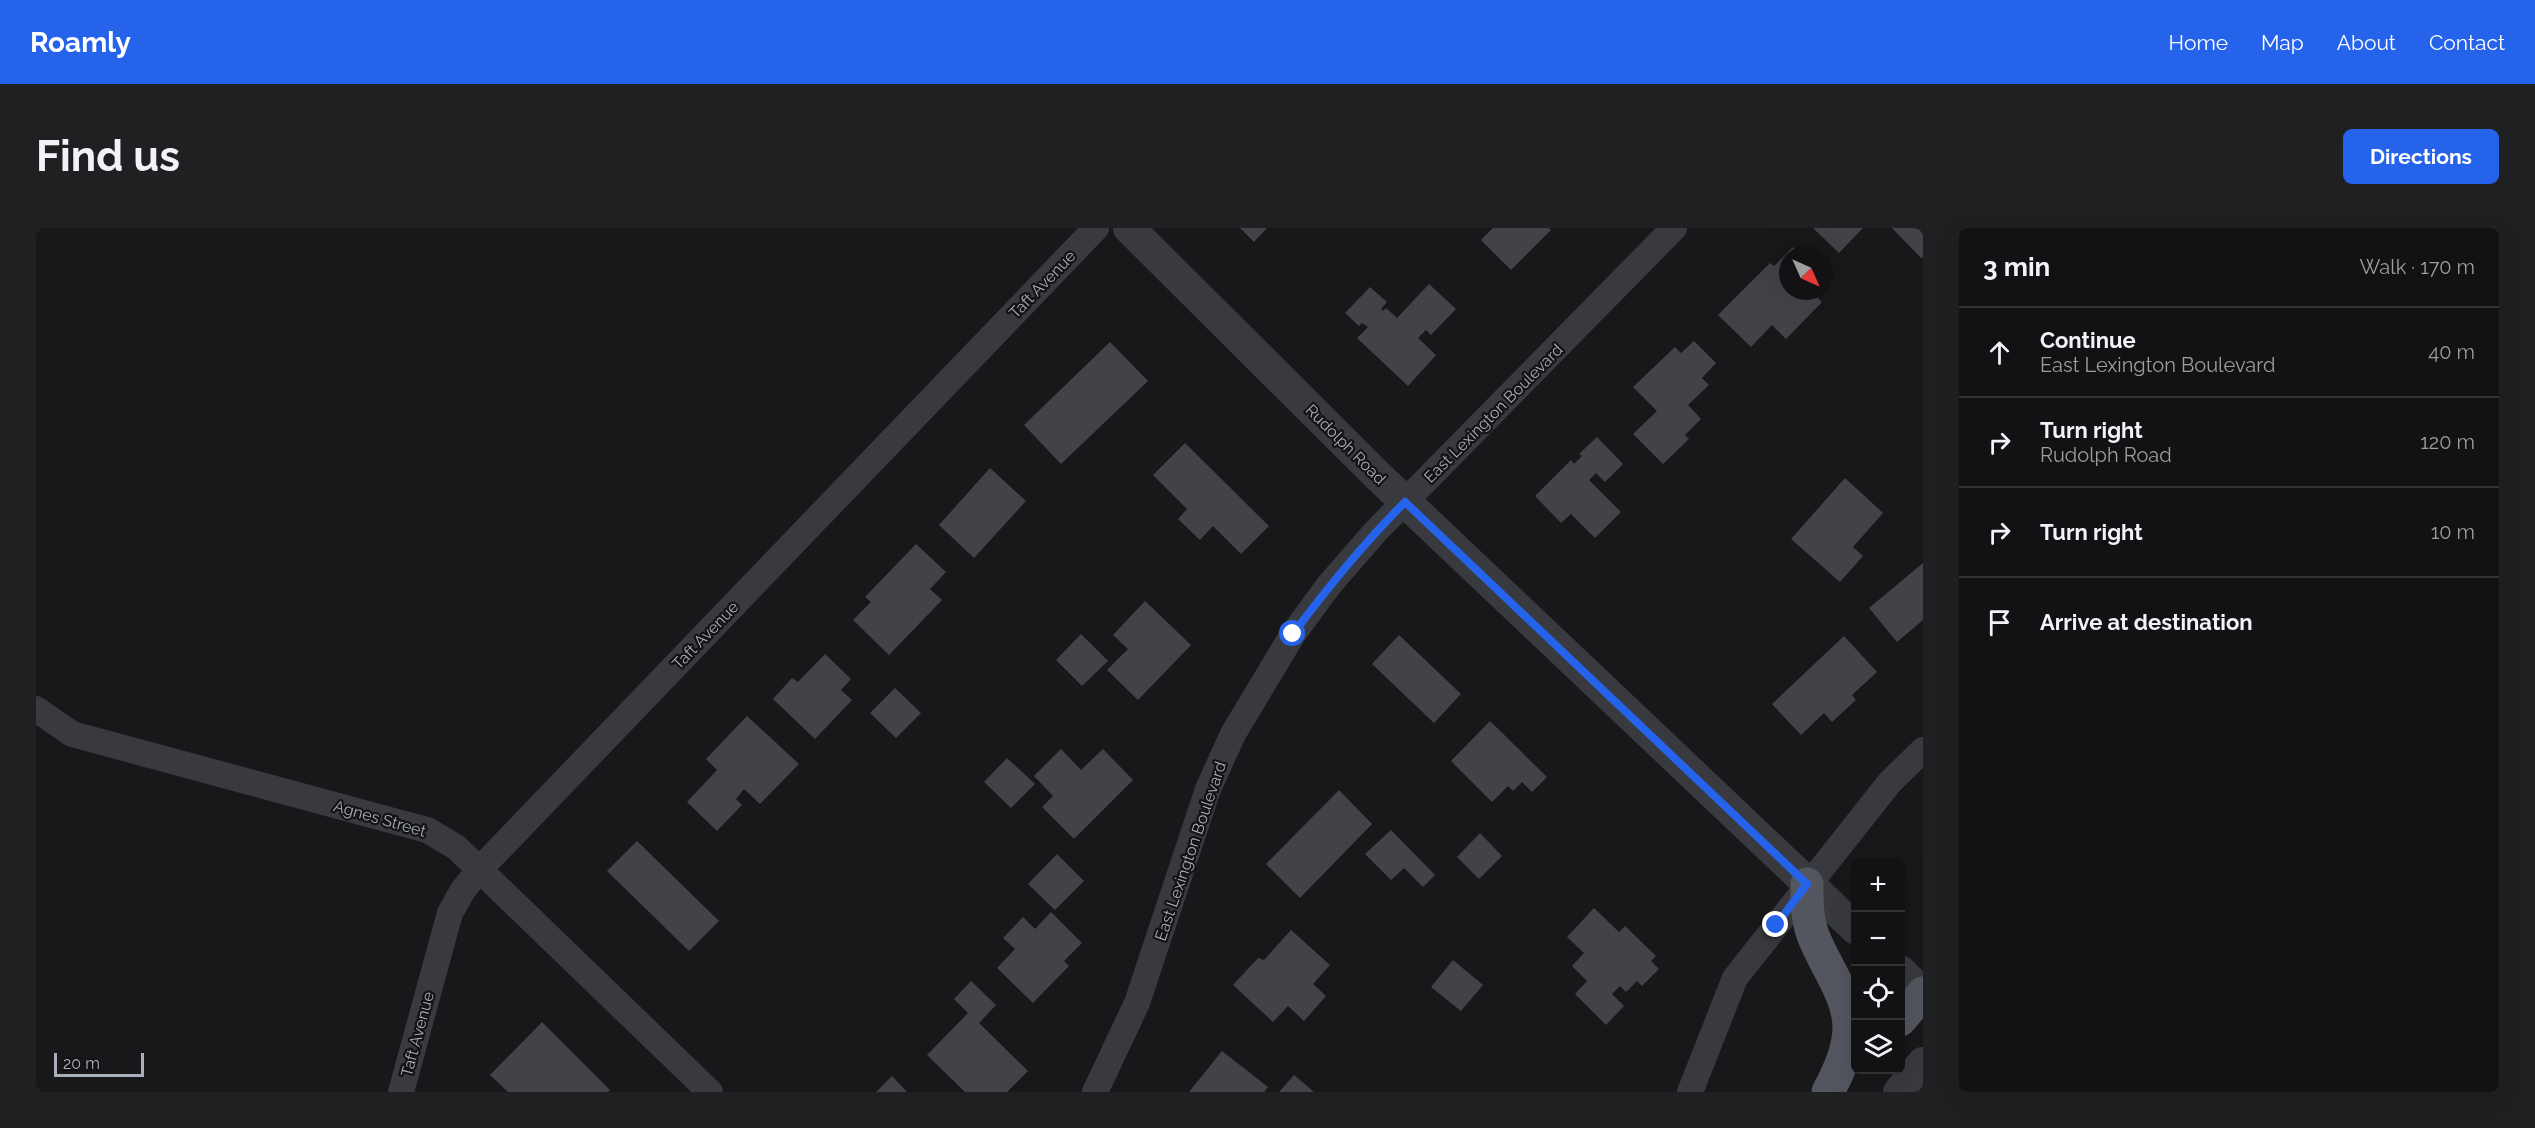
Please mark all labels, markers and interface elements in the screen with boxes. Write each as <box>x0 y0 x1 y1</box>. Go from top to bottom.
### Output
text: Roamly <box>30 26 131 59</box>
text: Home <box>2169 30 2228 55</box>
text: Map <box>2261 30 2304 55</box>
text: About <box>2337 30 2396 55</box>
text: Contact <box>2429 30 2505 55</box>
button: Directions <box>2343 129 2499 184</box>
text: Find us <box>36 132 180 181</box>
street label: Taft Avenue <box>1005 246 1079 322</box>
north arrow <box>1779 246 1833 300</box>
text: 3 min <box>1983 252 2050 282</box>
text: Walk · 170 m <box>2359 255 2475 279</box>
text: Continue <box>2040 327 2136 353</box>
icon: ahead <box>1983 336 2016 369</box>
street label: East Lexington Boulevard <box>1420 340 1567 487</box>
text: 40 m <box>2428 340 2475 364</box>
text: East Lexington Boulevard <box>2040 353 2275 377</box>
street label: Rudolph Road <box>1302 400 1390 488</box>
text: Turn right <box>2040 417 2143 443</box>
icon: right <box>1983 426 2016 459</box>
text: 120 m <box>2420 430 2475 454</box>
text: Rudolph Road <box>2040 443 2172 467</box>
icon: right <box>1983 516 2016 549</box>
text: Turn right <box>2040 519 2143 545</box>
text: 10 m <box>2431 520 2475 544</box>
street label: Taft Avenue <box>668 597 742 673</box>
icon: arrive <box>1983 606 2016 639</box>
text: Arrive at destination <box>2040 609 2253 635</box>
route start <box>1279 620 1305 646</box>
street label: East Lexington Boulevard <box>1151 759 1230 943</box>
street label: Agnes Street <box>331 796 429 841</box>
map controls <box>1851 858 1905 1074</box>
button: + <box>1851 858 1905 912</box>
route end <box>1762 911 1788 937</box>
button: − <box>1851 912 1905 966</box>
button: locate <box>1851 966 1905 1020</box>
street label: Taft Avenue <box>397 990 438 1079</box>
button: layers <box>1851 1020 1905 1074</box>
scale bar <box>54 1050 144 1078</box>
text: 20 m <box>63 1054 100 1073</box>

